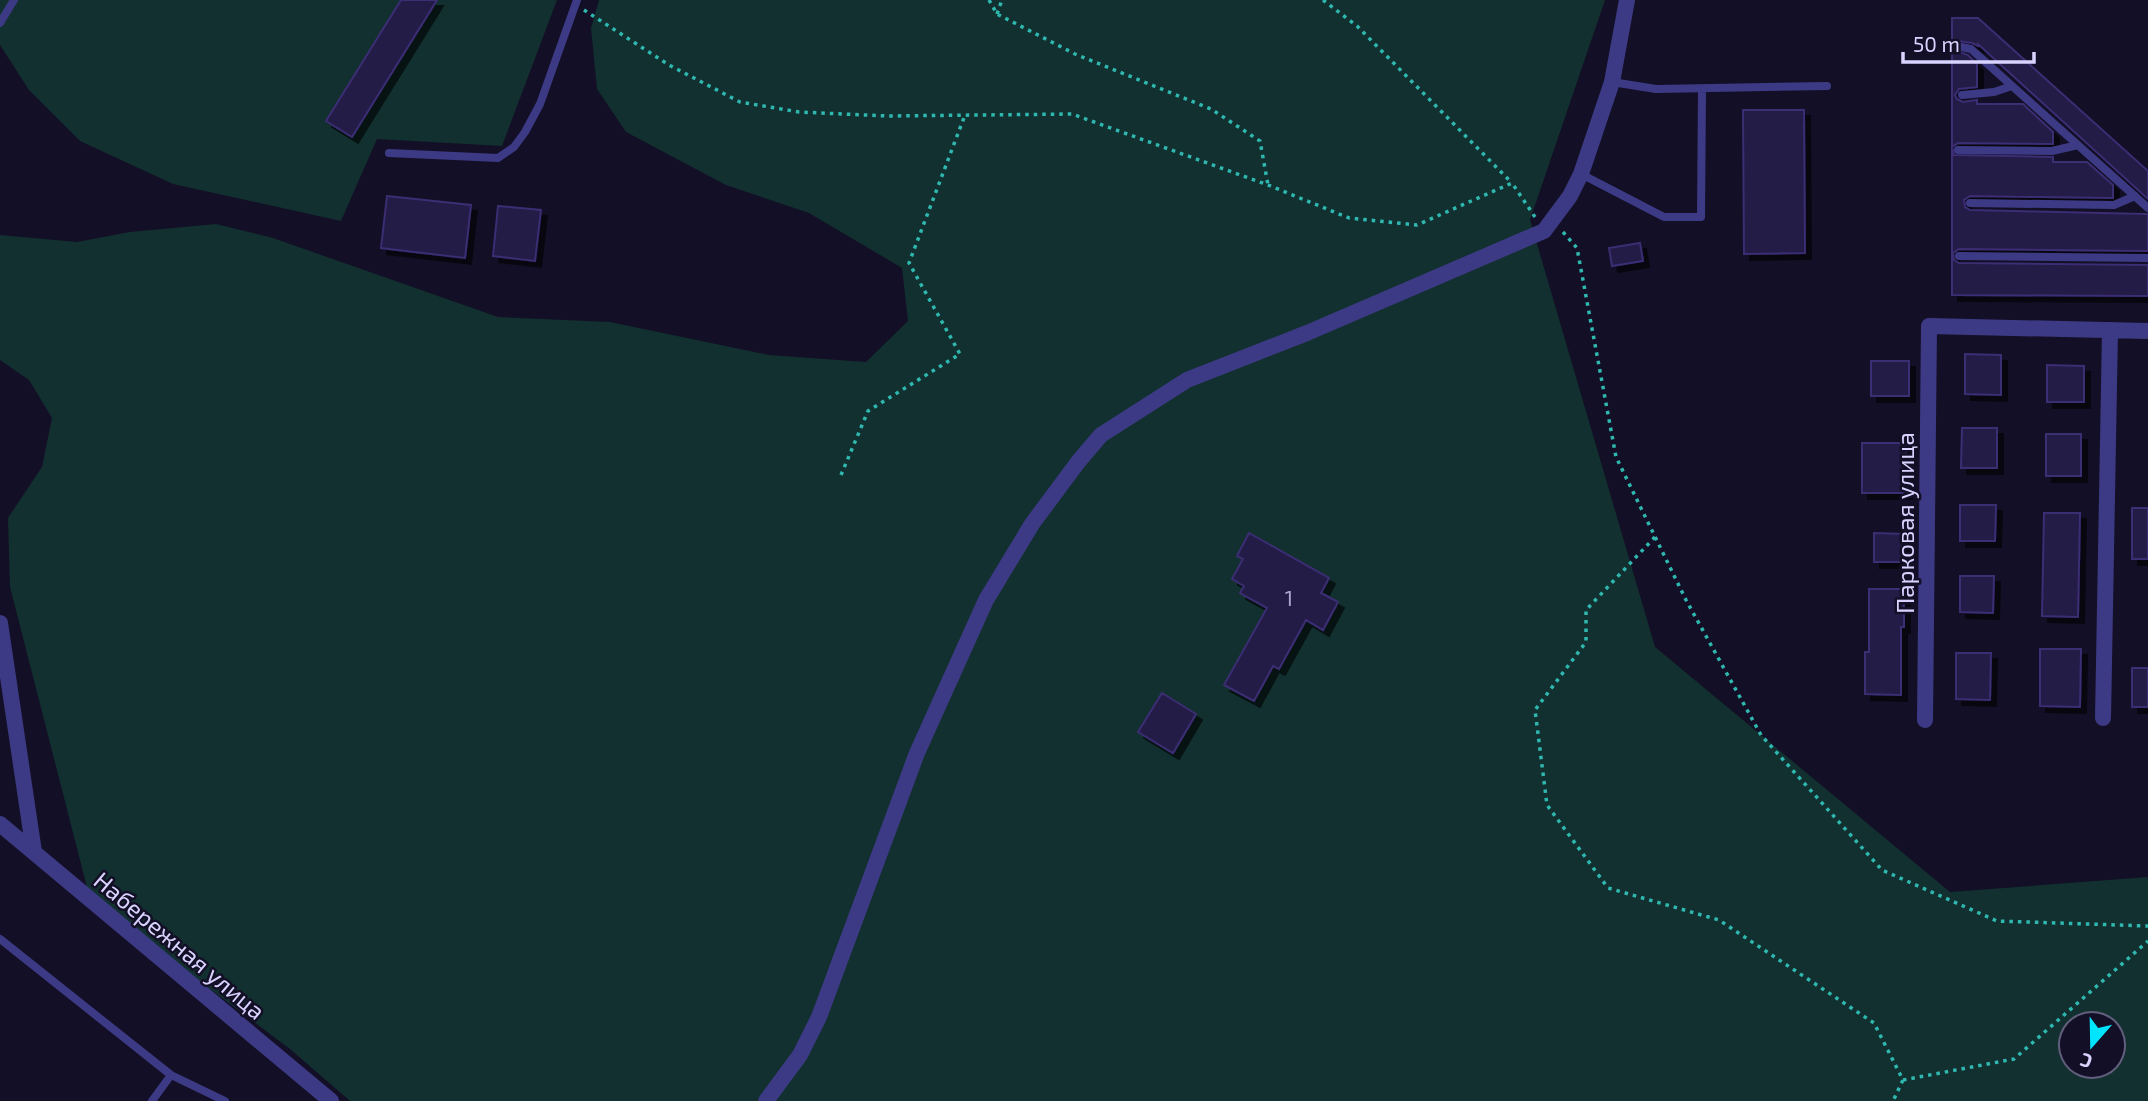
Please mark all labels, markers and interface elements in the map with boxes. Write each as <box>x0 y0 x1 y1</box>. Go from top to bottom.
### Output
scale bar <box>1903 21 2034 65</box>
text: 50 m <box>1913 31 1960 56</box>
street label: Парковая улица <box>1890 432 1920 614</box>
house number: 1 <box>1285 585 1293 610</box>
street label: Набережная улица <box>88 865 271 1026</box>
north arrow <box>2057 1010 2127 1080</box>
text: С <box>2077 1049 2095 1074</box>

